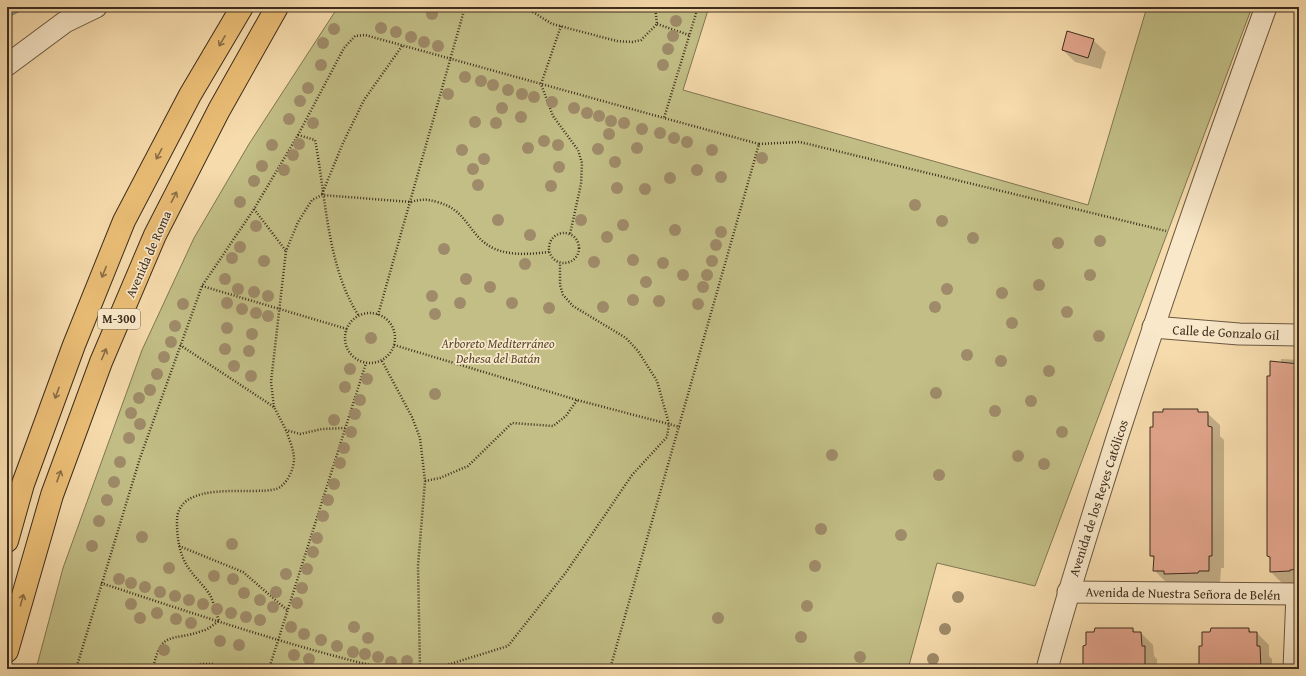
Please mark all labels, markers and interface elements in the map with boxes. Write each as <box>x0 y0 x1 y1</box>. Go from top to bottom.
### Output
one-way arrow <box>218 35 226 47</box>
one-way arrow <box>155 148 163 160</box>
one-way arrow <box>171 191 179 203</box>
street label: Avenida de Roma <box>121 207 176 301</box>
one-way arrow <box>99 265 107 277</box>
road number: M-300 <box>98 309 140 329</box>
street label: Calle de Gonzalo Gil <box>1172 320 1280 345</box>
park label: Arboreto Mediterráneo Dehesa del Batán <box>440 334 555 368</box>
one-way arrow <box>101 348 108 360</box>
one-way arrow <box>52 386 60 398</box>
street label: Avenida de los Reyes Católicos <box>1064 417 1133 579</box>
one-way arrow <box>56 470 64 482</box>
street label: Avenida de Nuestra Señora de Belén <box>1085 582 1281 605</box>
one-way arrow <box>19 594 26 607</box>

